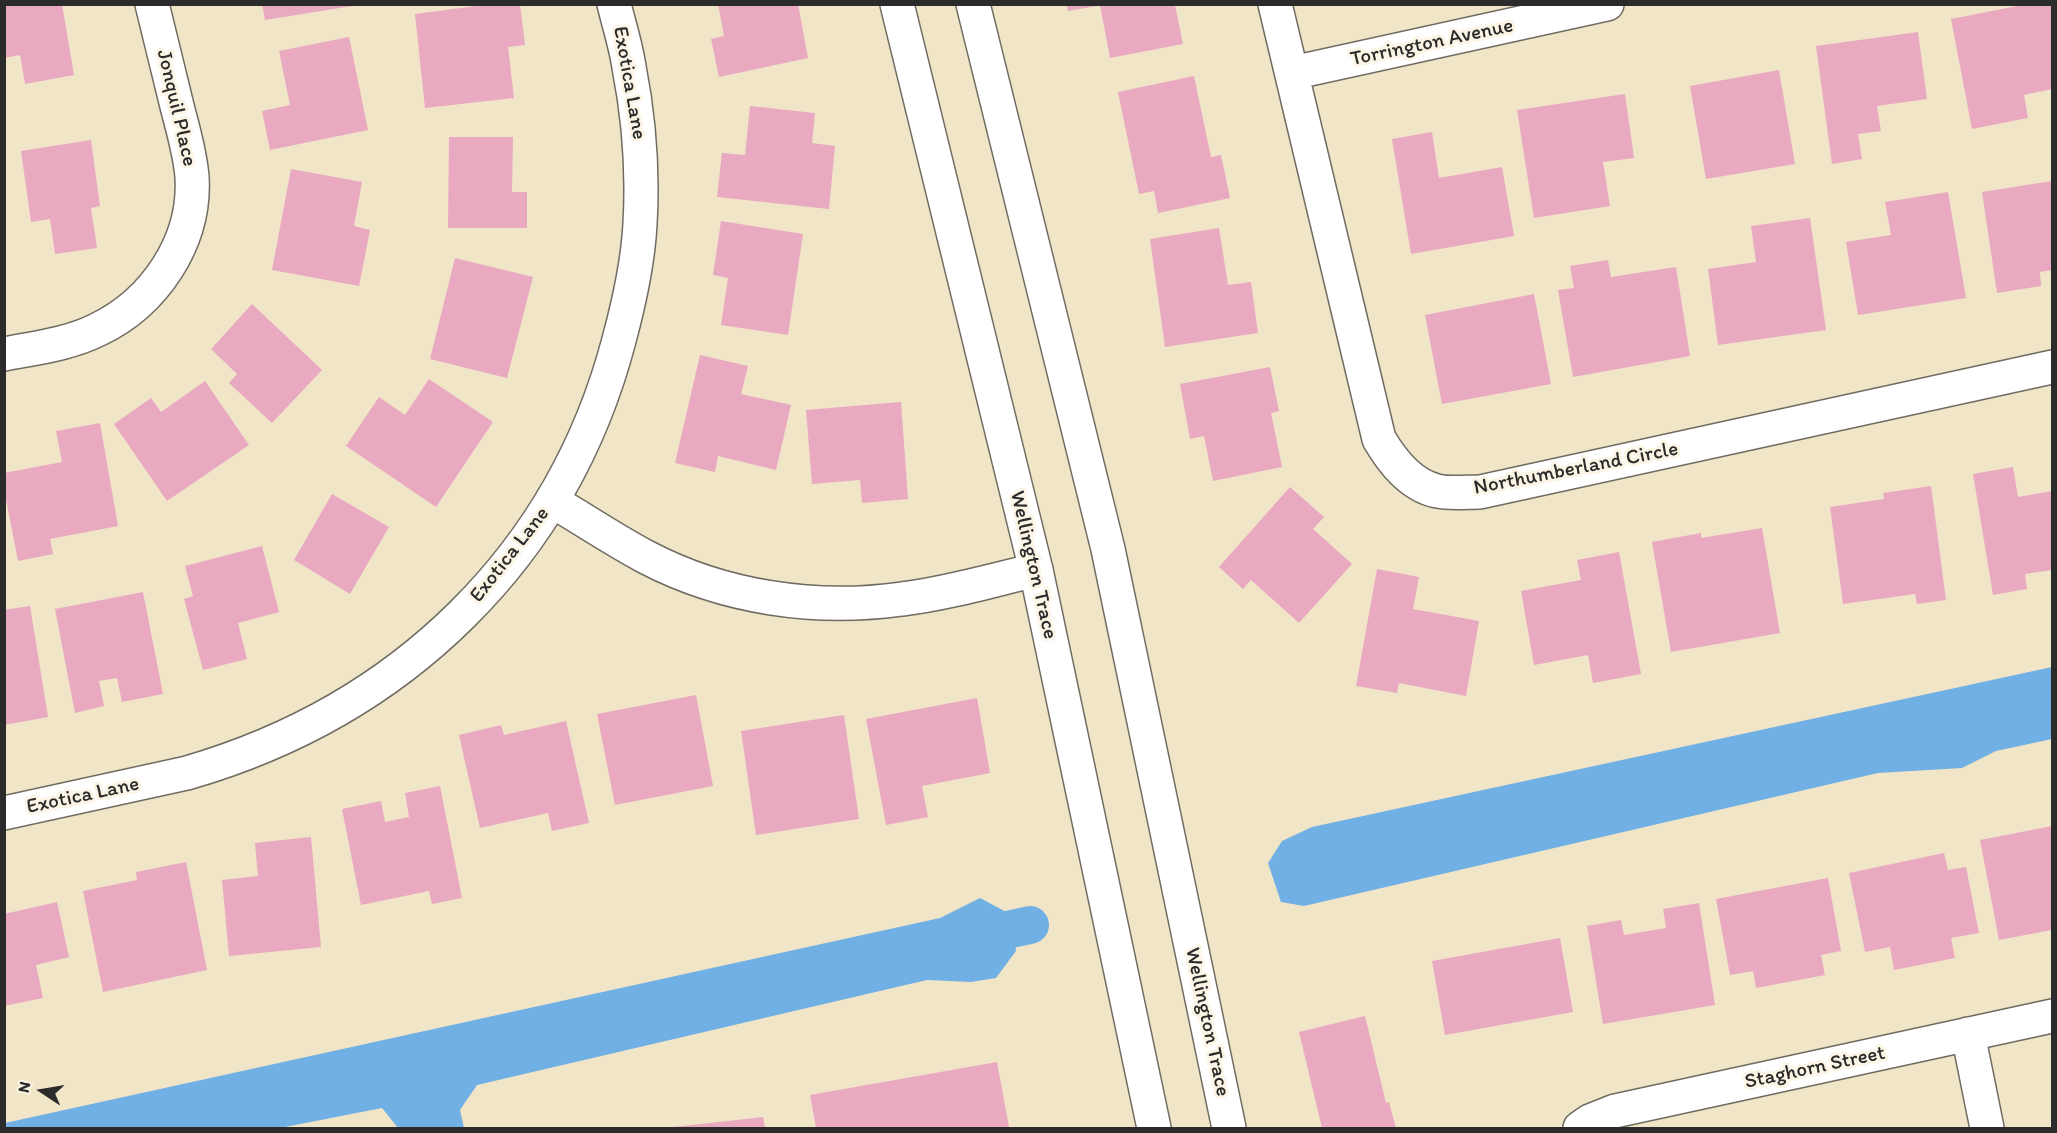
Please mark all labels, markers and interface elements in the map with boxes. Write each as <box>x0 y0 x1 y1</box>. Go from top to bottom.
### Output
street label: Torrington Avenue <box>1348 13 1516 73</box>
street label: Exotica Lane <box>607 24 651 142</box>
street label: Jonquil Place <box>150 47 202 169</box>
street label: Northumberland Circle <box>1472 437 1680 501</box>
street label: Wellington Trace <box>1004 488 1062 642</box>
street label: Exotica Lane <box>465 502 555 608</box>
street label: Exotica Lane <box>24 772 142 820</box>
street label: Wellington Trace <box>1179 945 1235 1099</box>
street label: Staghorn Street <box>1742 1041 1888 1095</box>
north arrow <box>12 1061 72 1121</box>
text: N <box>13 1080 34 1094</box>

